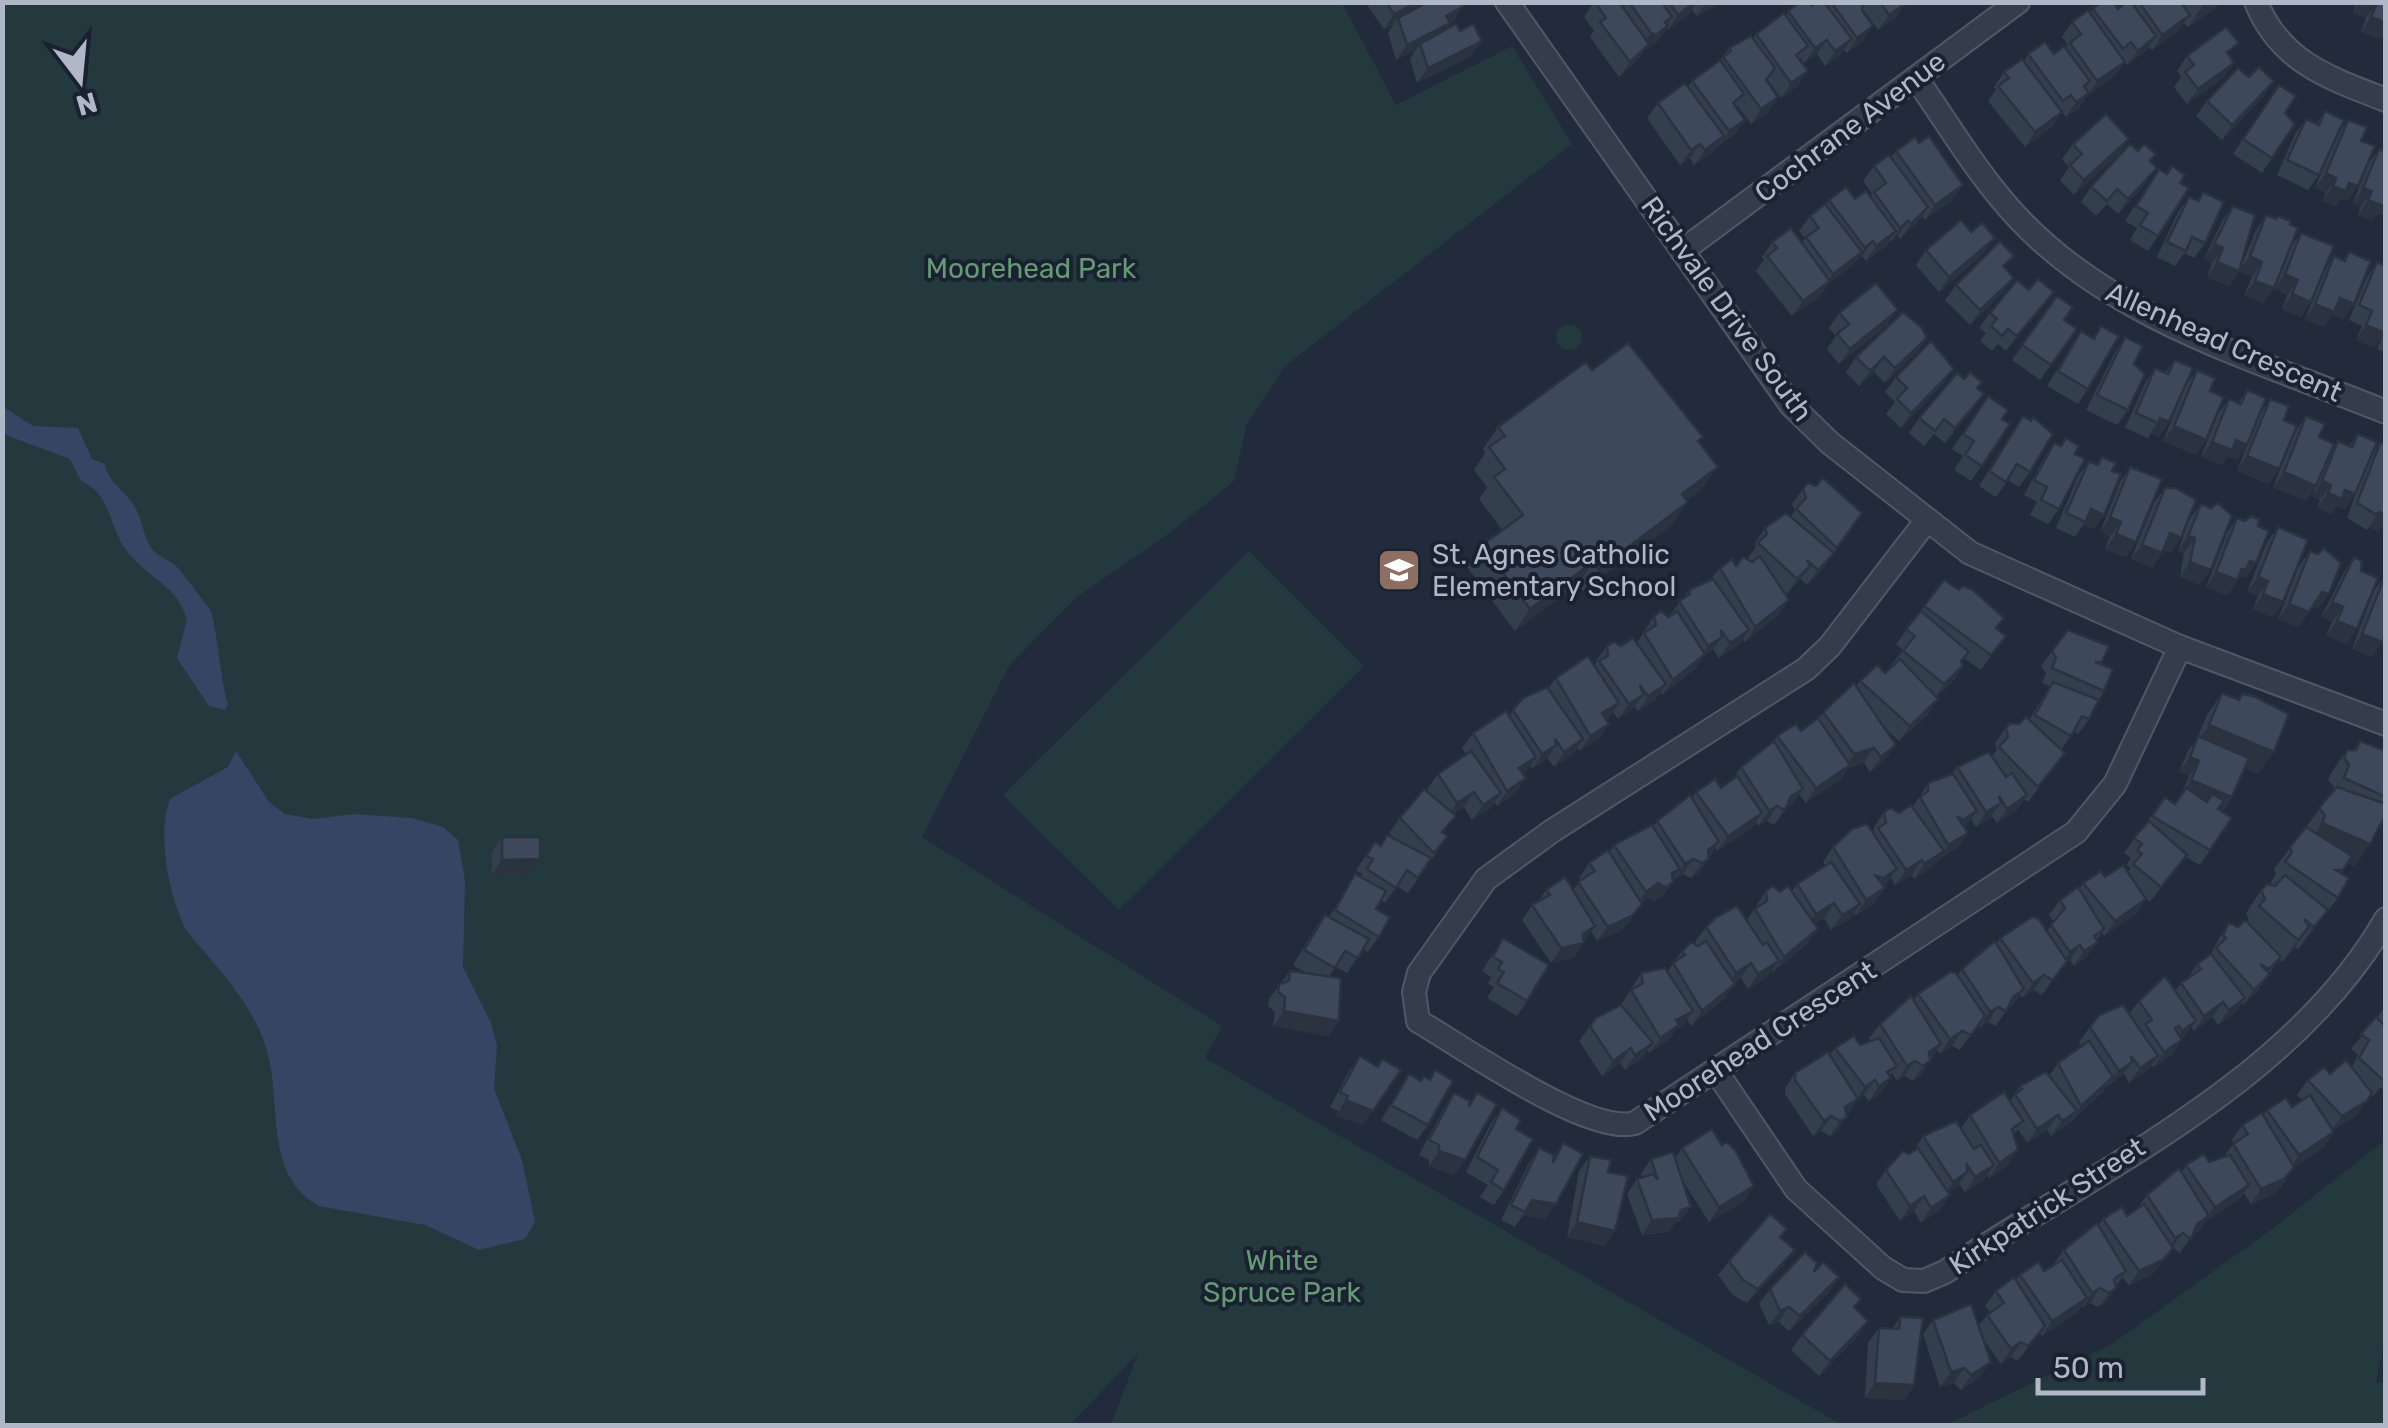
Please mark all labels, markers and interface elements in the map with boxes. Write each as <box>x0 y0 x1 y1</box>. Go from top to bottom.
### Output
north arrow <box>30 30 130 130</box>
street label: Cochrane Avenue <box>1748 45 1952 209</box>
text: N <box>73 85 101 122</box>
street label: Richvale Drive South <box>1634 190 1820 428</box>
park label: Moorehead Park <box>926 252 1137 285</box>
street label: Allenhead Crescent <box>2101 275 2347 409</box>
place label: St. Agnes Catholic Elementary School <box>1432 538 1676 603</box>
school or university icon: St. Agnes Catholic Elementary School <box>1376 547 1422 593</box>
street label: Moorehead Crescent <box>1638 954 1882 1128</box>
street label: Kirkpatrick Street <box>1943 1130 2151 1282</box>
park label: White Spruce Park <box>1203 1244 1361 1309</box>
scale bar <box>2038 1333 2203 1395</box>
text: 50 m <box>2053 1350 2124 1386</box>

